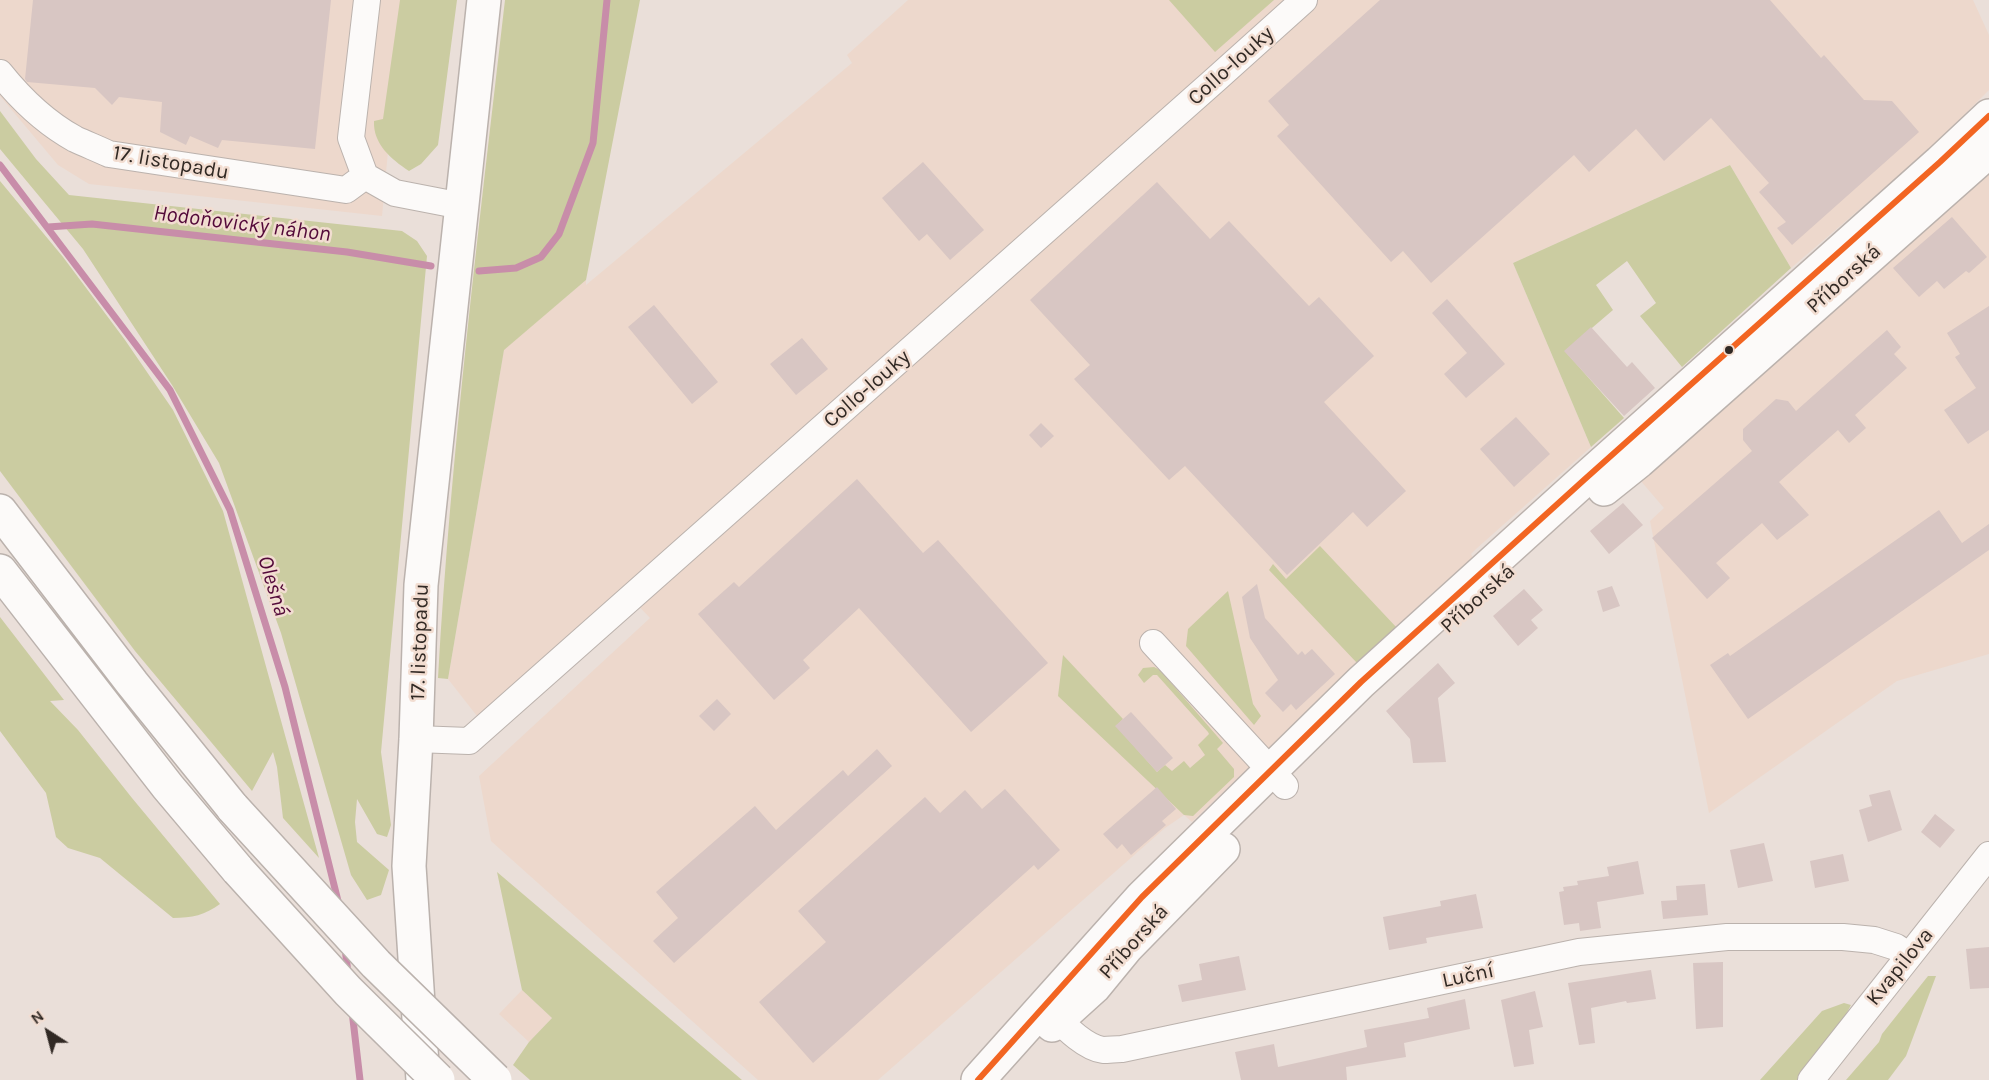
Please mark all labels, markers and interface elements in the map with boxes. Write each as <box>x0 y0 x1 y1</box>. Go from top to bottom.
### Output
street label: Collo-louky <box>1183 21 1279 111</box>
street label: 17. listopadu <box>111 140 231 186</box>
water label: Hodoňovický náhon <box>152 200 332 248</box>
street label: Příborská <box>1802 239 1886 319</box>
unlabelled marker <box>1723 344 1735 356</box>
street label: Collo-louky <box>819 345 915 433</box>
water label: Olešná <box>251 553 295 619</box>
street label: Příborská <box>1436 559 1520 639</box>
street label: 17. listopadu <box>405 583 435 701</box>
street label: Příborská <box>1094 900 1174 984</box>
street label: Kvapilova <box>1861 923 1939 1011</box>
street label: Luční <box>1440 958 1496 994</box>
north arrow <box>18 1002 78 1062</box>
text: N <box>27 1006 47 1028</box>

